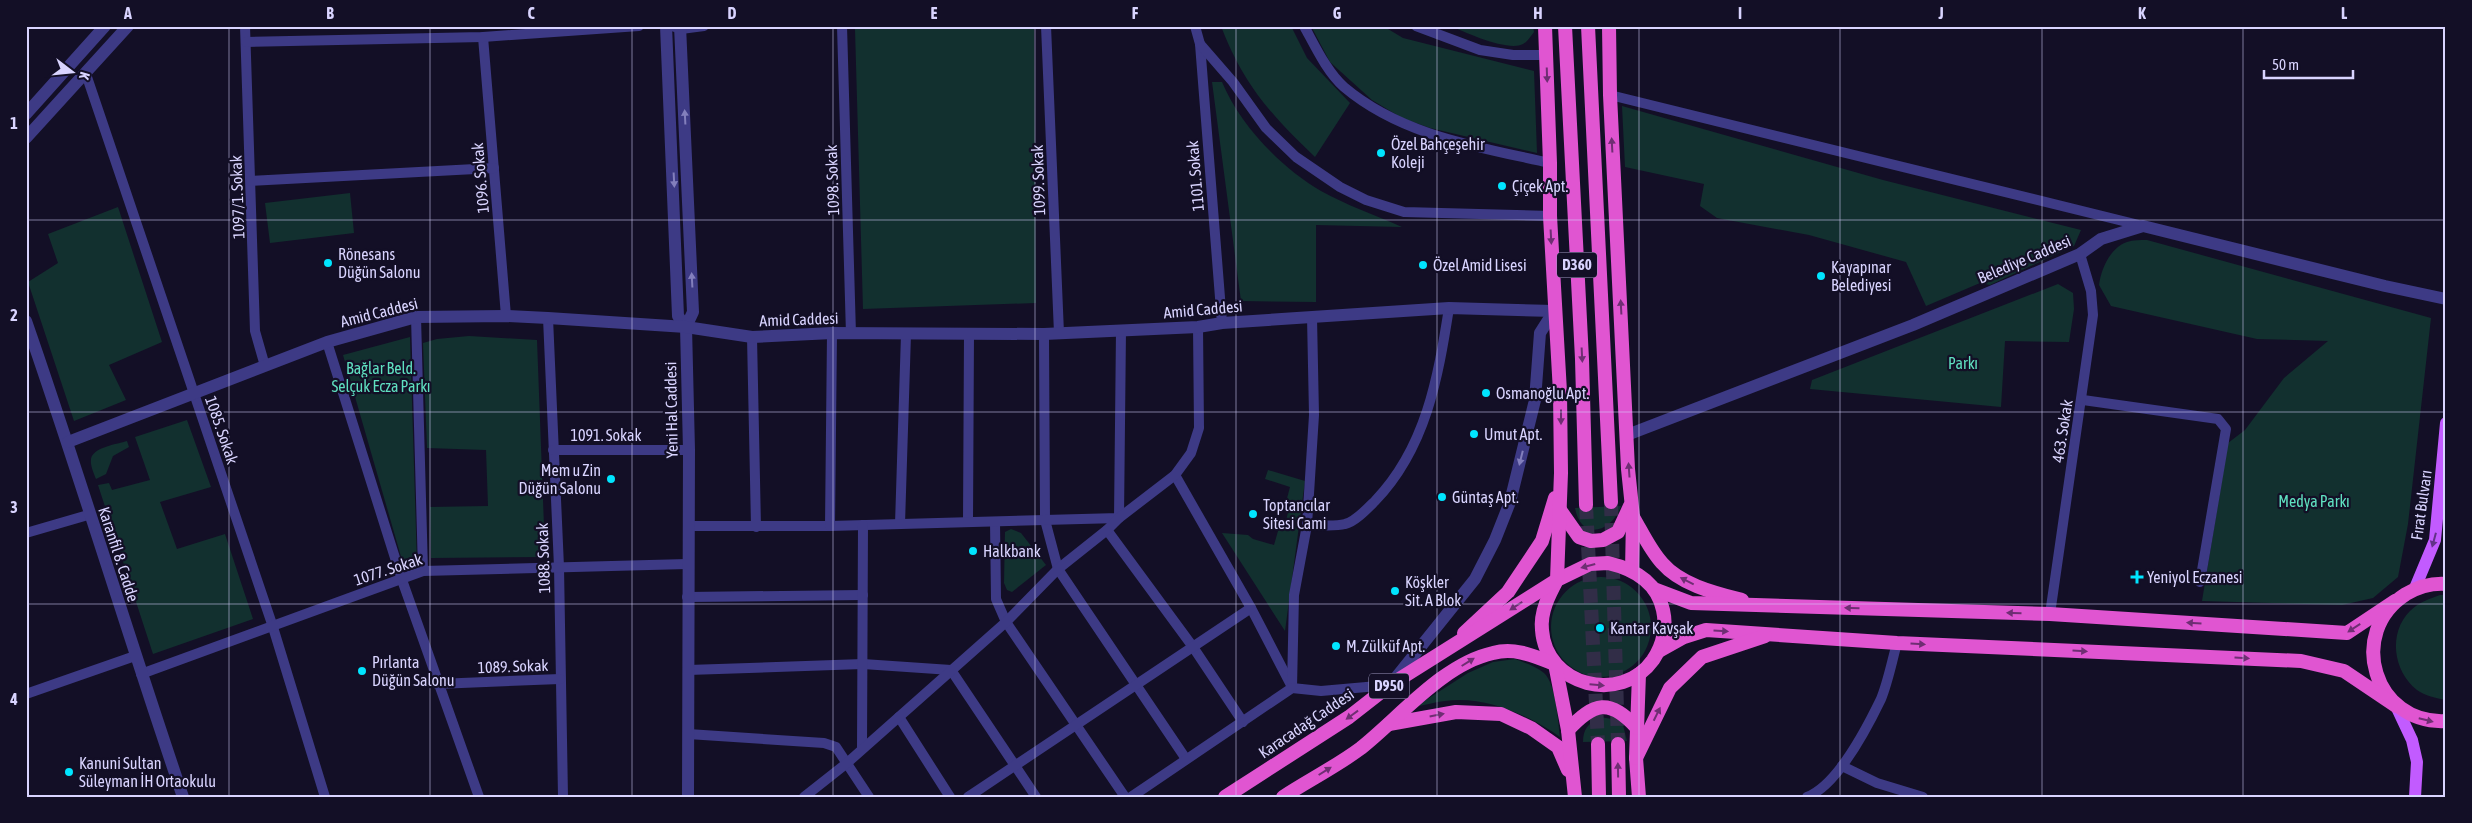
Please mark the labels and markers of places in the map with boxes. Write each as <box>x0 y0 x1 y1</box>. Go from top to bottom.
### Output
place label: Özel Bahçeşehir Koleji <box>1391 135 1485 172</box>
marker: Özel Bahçeşehir Koleji <box>1375 147 1387 159</box>
place label: Çiçek Apt. <box>1512 177 1568 196</box>
marker: Çiçek Apt. <box>1496 180 1508 192</box>
place label: Rönesans Düğün Salonu <box>338 245 421 282</box>
place label: Özel Amid Lisesi <box>1433 256 1527 274</box>
marker: Rönesans Düğün Salonu <box>322 257 334 269</box>
place label: Kayapınar Belediyesi <box>1831 258 1891 295</box>
marker: Özel Amid Lisesi <box>1417 259 1429 271</box>
marker: Kayapınar Belediyesi <box>1815 270 1827 282</box>
place label: Osmanoğlu Apt. <box>1496 384 1589 403</box>
marker: Osmanoğlu Apt. <box>1480 387 1492 399</box>
place label: Umut Apt. <box>1484 425 1543 444</box>
marker: Umut Apt. <box>1468 428 1480 440</box>
place label: Mem u Zin Düğün Salonu <box>519 461 601 498</box>
marker: Mem u Zin Düğün Salonu <box>605 473 617 485</box>
place label: Güntaş Apt. <box>1452 488 1519 507</box>
marker: Güntaş Apt. <box>1436 491 1448 503</box>
place label: Toptancılar Sitesi Cami <box>1263 496 1330 532</box>
marker: Toptancılar Sitesi Cami <box>1247 508 1259 520</box>
place label: Halkbank <box>983 542 1041 560</box>
marker: Halkbank <box>967 545 979 557</box>
place label: Yeniyol Eczanesi <box>2147 568 2243 587</box>
marker: Yeniyol Eczanesi <box>2131 571 2143 583</box>
place label: Köşkler Sit. A Blok <box>1405 573 1461 609</box>
marker: Köşkler Sit. A Blok <box>1389 585 1401 597</box>
place label: Kantar Kavşak <box>1610 619 1693 638</box>
marker: Kantar Kavşak <box>1594 622 1606 634</box>
place label: M. Zülküf Apt. <box>1346 637 1425 656</box>
marker: M. Zülküf Apt. <box>1330 640 1342 652</box>
place label: Pırlanta Düğün Salonu <box>372 653 455 690</box>
marker: Pırlanta Düğün Salonu <box>356 665 368 677</box>
place label: Kanuni Sultan Süleyman İH Ortaokulu <box>79 754 216 791</box>
marker: Kanuni Sultan Süleyman İH Ortaokulu <box>63 766 75 778</box>

